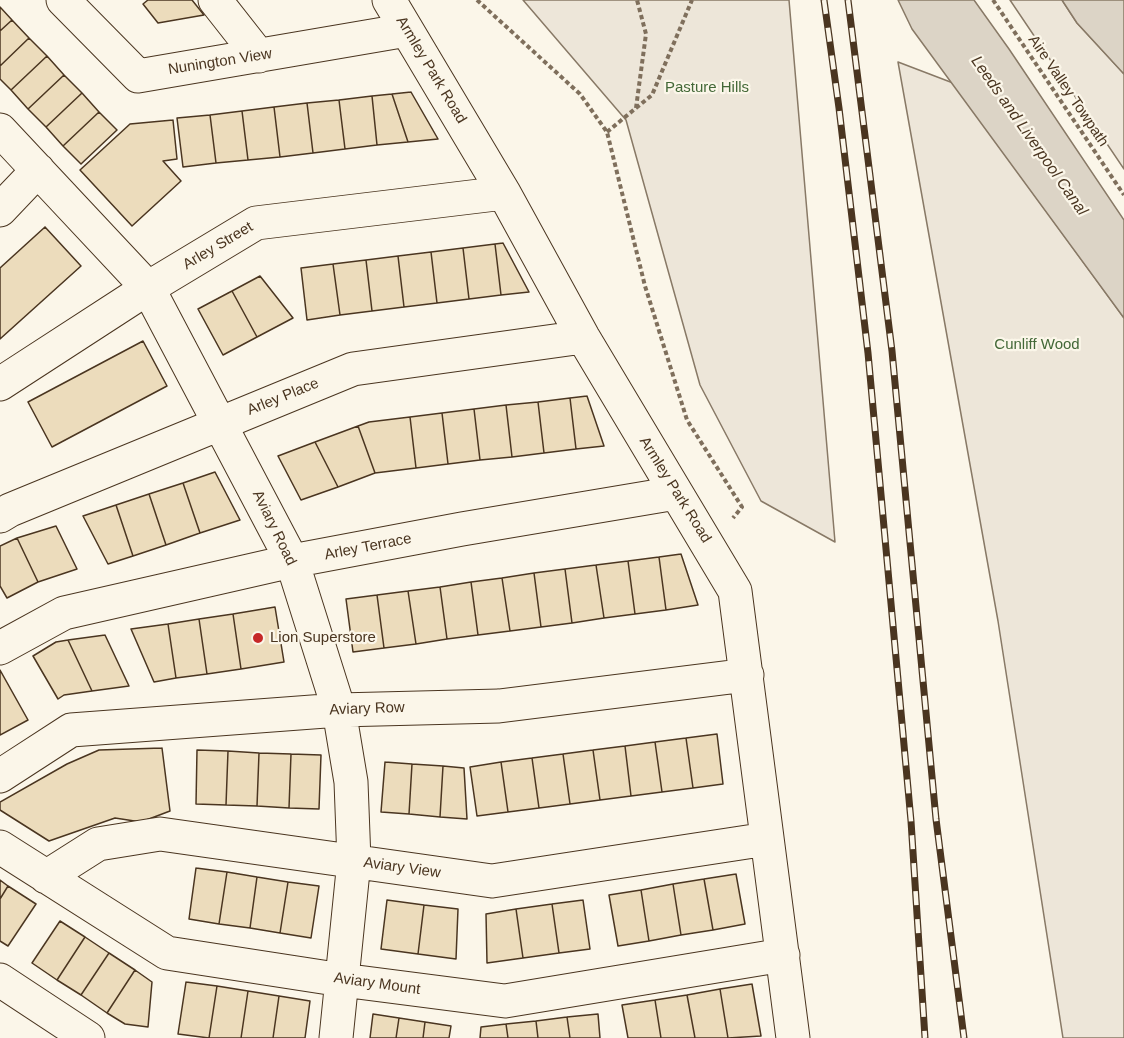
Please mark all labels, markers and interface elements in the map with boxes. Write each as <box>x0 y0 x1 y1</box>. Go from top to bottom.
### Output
street label: Armley Park Road <box>392 13 470 127</box>
street label: Aire Valley Towpath <box>1024 32 1112 150</box>
street label: Nunington View <box>167 45 273 79</box>
water label: Leeds and Liverpool Canal <box>967 53 1091 219</box>
park label: Pasture Hills <box>665 79 749 97</box>
street label: Arley Street <box>180 218 256 274</box>
park label: Cunliff Wood <box>994 336 1080 354</box>
street label: Arley Place <box>244 374 322 420</box>
street label: Armley Park Road <box>635 434 715 546</box>
street label: Aviary Road <box>248 487 300 569</box>
street label: Arley Terrace <box>323 530 413 564</box>
place label: Lion Superstore <box>270 629 376 647</box>
marker: Lion Superstore <box>251 631 265 645</box>
street label: Aviary Row <box>329 699 405 719</box>
street label: Aviary View <box>362 854 442 882</box>
street label: Aviary Mount <box>333 969 421 999</box>

